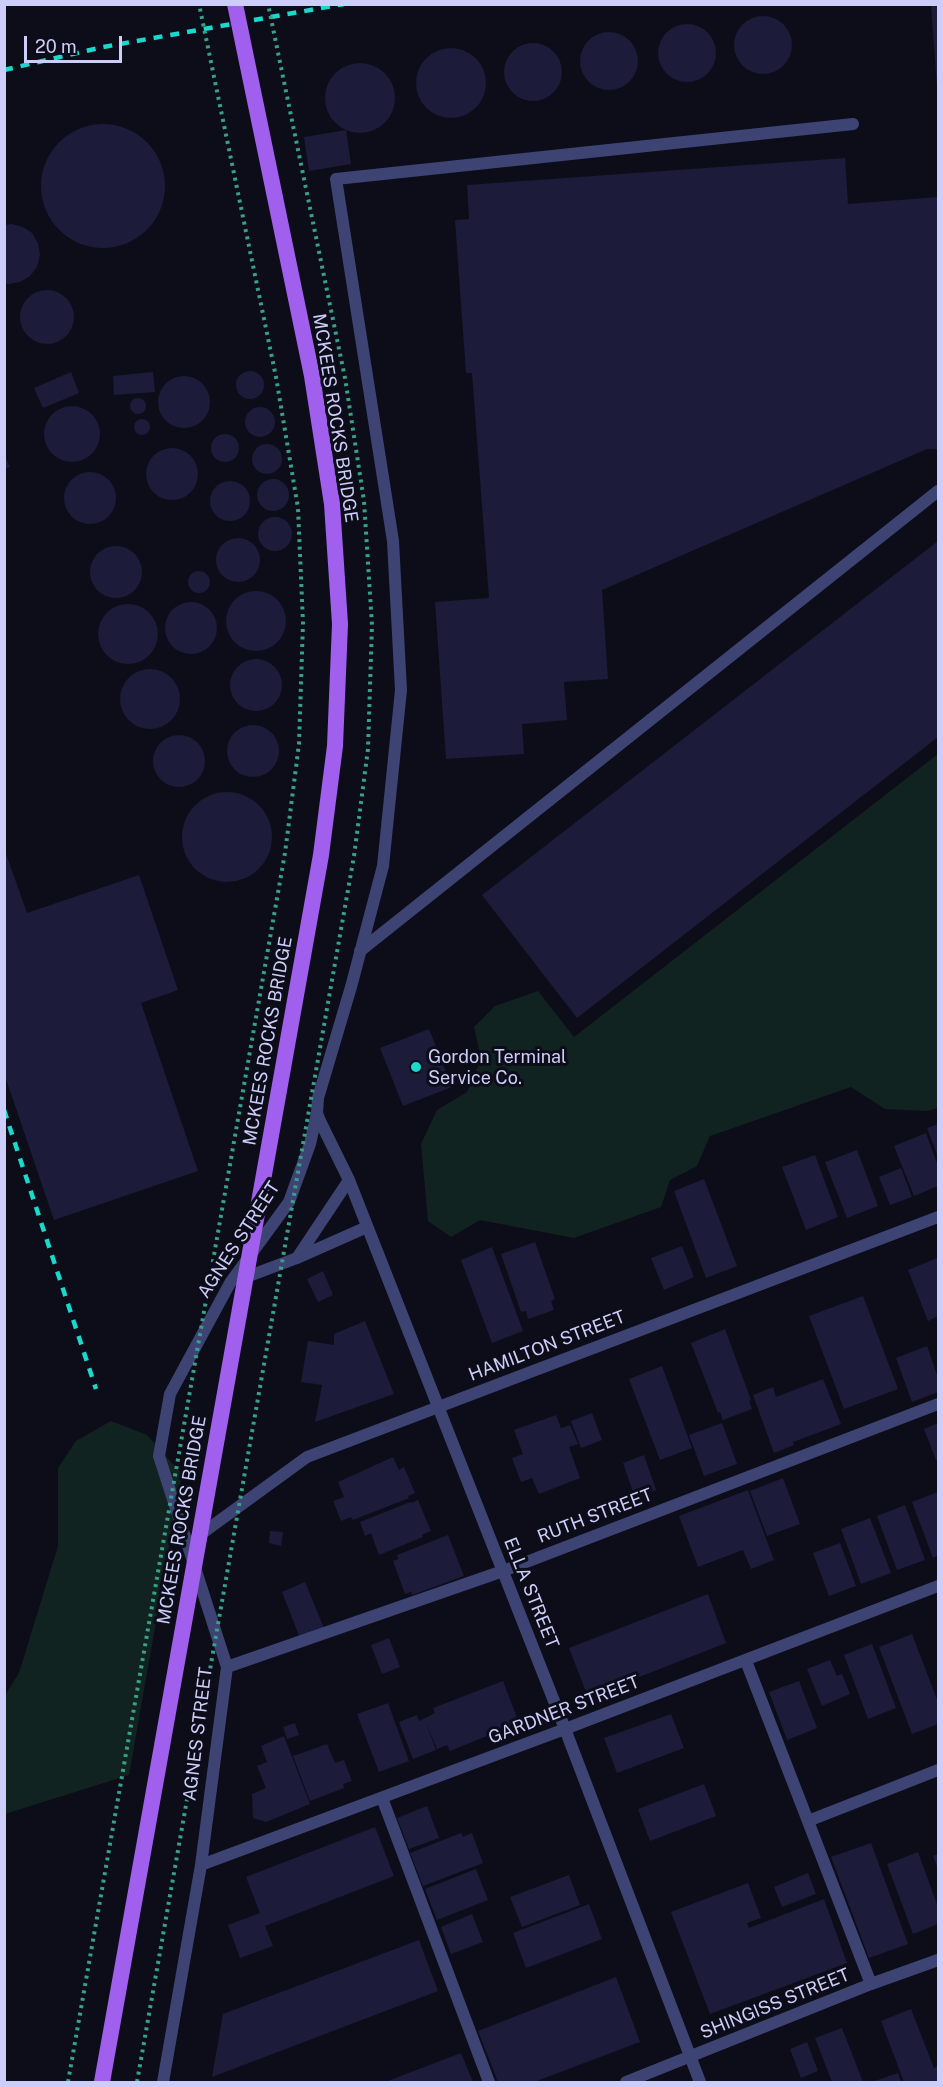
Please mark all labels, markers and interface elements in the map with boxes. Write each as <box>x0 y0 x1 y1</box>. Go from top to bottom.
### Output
scale bar <box>27 24 124 62</box>
text: 20 m <box>35 36 77 57</box>
street label: MCKEES ROCKS BRIDGE <box>308 312 362 524</box>
street label: MCKEES ROCKS BRIDGE <box>239 935 297 1147</box>
place label: Gordon Terminal Service Co. <box>428 1046 567 1088</box>
marker: Gordon Terminal Service Co. <box>409 1060 423 1074</box>
street label: AGNES STREET <box>193 1178 285 1302</box>
street label: HAMILTON STREET <box>466 1306 628 1386</box>
street label: MCKEES ROCKS BRIDGE <box>153 1414 211 1626</box>
street label: RUTH STREET <box>534 1484 656 1548</box>
street label: ELLA STREET <box>499 1534 563 1652</box>
street label: AGNES STREET <box>179 1666 217 1802</box>
street label: GARDNER STREET <box>485 1671 643 1749</box>
street label: SHINGISS STREET <box>697 1964 853 2044</box>

